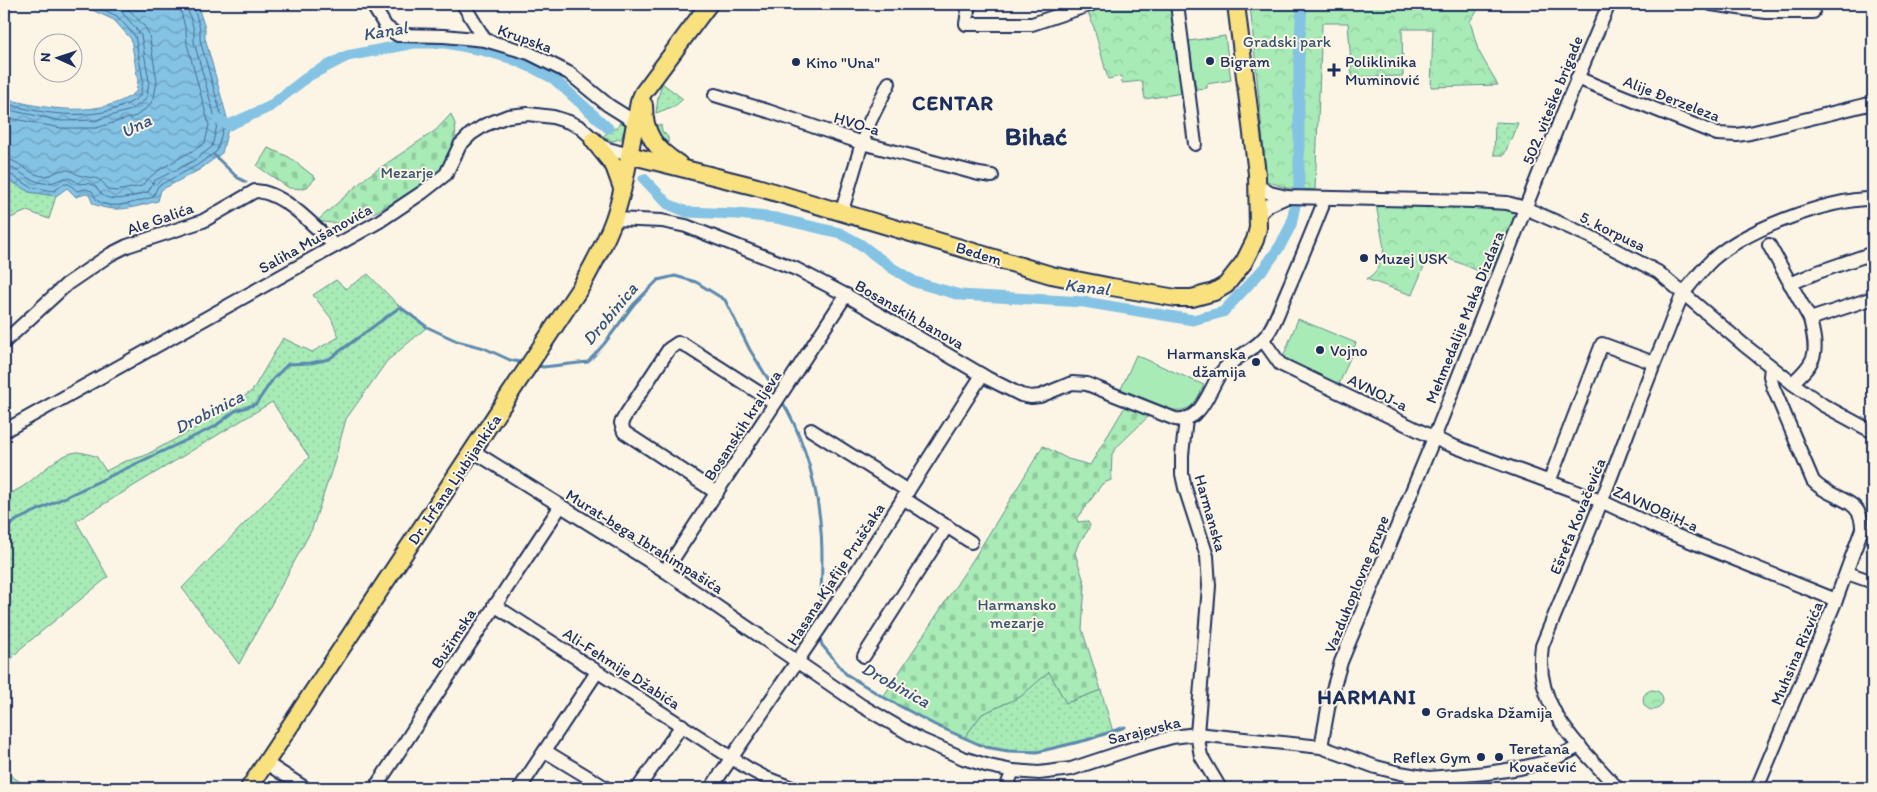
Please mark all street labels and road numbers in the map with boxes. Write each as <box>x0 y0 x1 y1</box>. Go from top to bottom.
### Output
street label: Krupska <box>495 20 555 57</box>
street label: 502. viteške brigade <box>1518 33 1587 167</box>
street label: Alije Đerzeleza <box>1621 71 1723 126</box>
street label: HVO-a <box>832 108 883 140</box>
street label: Ale Galića <box>124 198 197 239</box>
street label: Saliha Mušanovića <box>255 199 375 277</box>
street label: 5. korpusa <box>1577 207 1649 256</box>
street label: Mehmedalije Maka Dizdara <box>1421 228 1508 406</box>
street label: Bedem <box>953 237 1004 270</box>
street label: Bosanskih banova <box>852 275 968 354</box>
street label: Bosanskih kraljeva <box>700 366 786 484</box>
street label: AVNOJ-a <box>1345 370 1411 415</box>
street label: Dr. Irfana Ljubijankića <box>404 410 506 548</box>
street label: Ešrefa Kovačevića <box>1545 455 1610 577</box>
street label: Harmanska <box>1190 472 1231 554</box>
street label: ZAVNOBiH-a <box>1610 481 1701 536</box>
street label: Murat-bega Ibrahimpašića <box>562 485 728 598</box>
street label: Hasana Kjafije Pruščaka <box>782 499 889 649</box>
street label: Vazduhoplovne grupe <box>1320 513 1393 656</box>
street label: Muhsina Rizvića <box>1766 598 1827 708</box>
street label: Bužimska <box>427 604 480 672</box>
street label: Ali-Fehmije Džabića <box>559 623 685 714</box>
street label: Sarajevska <box>1106 712 1183 749</box>

